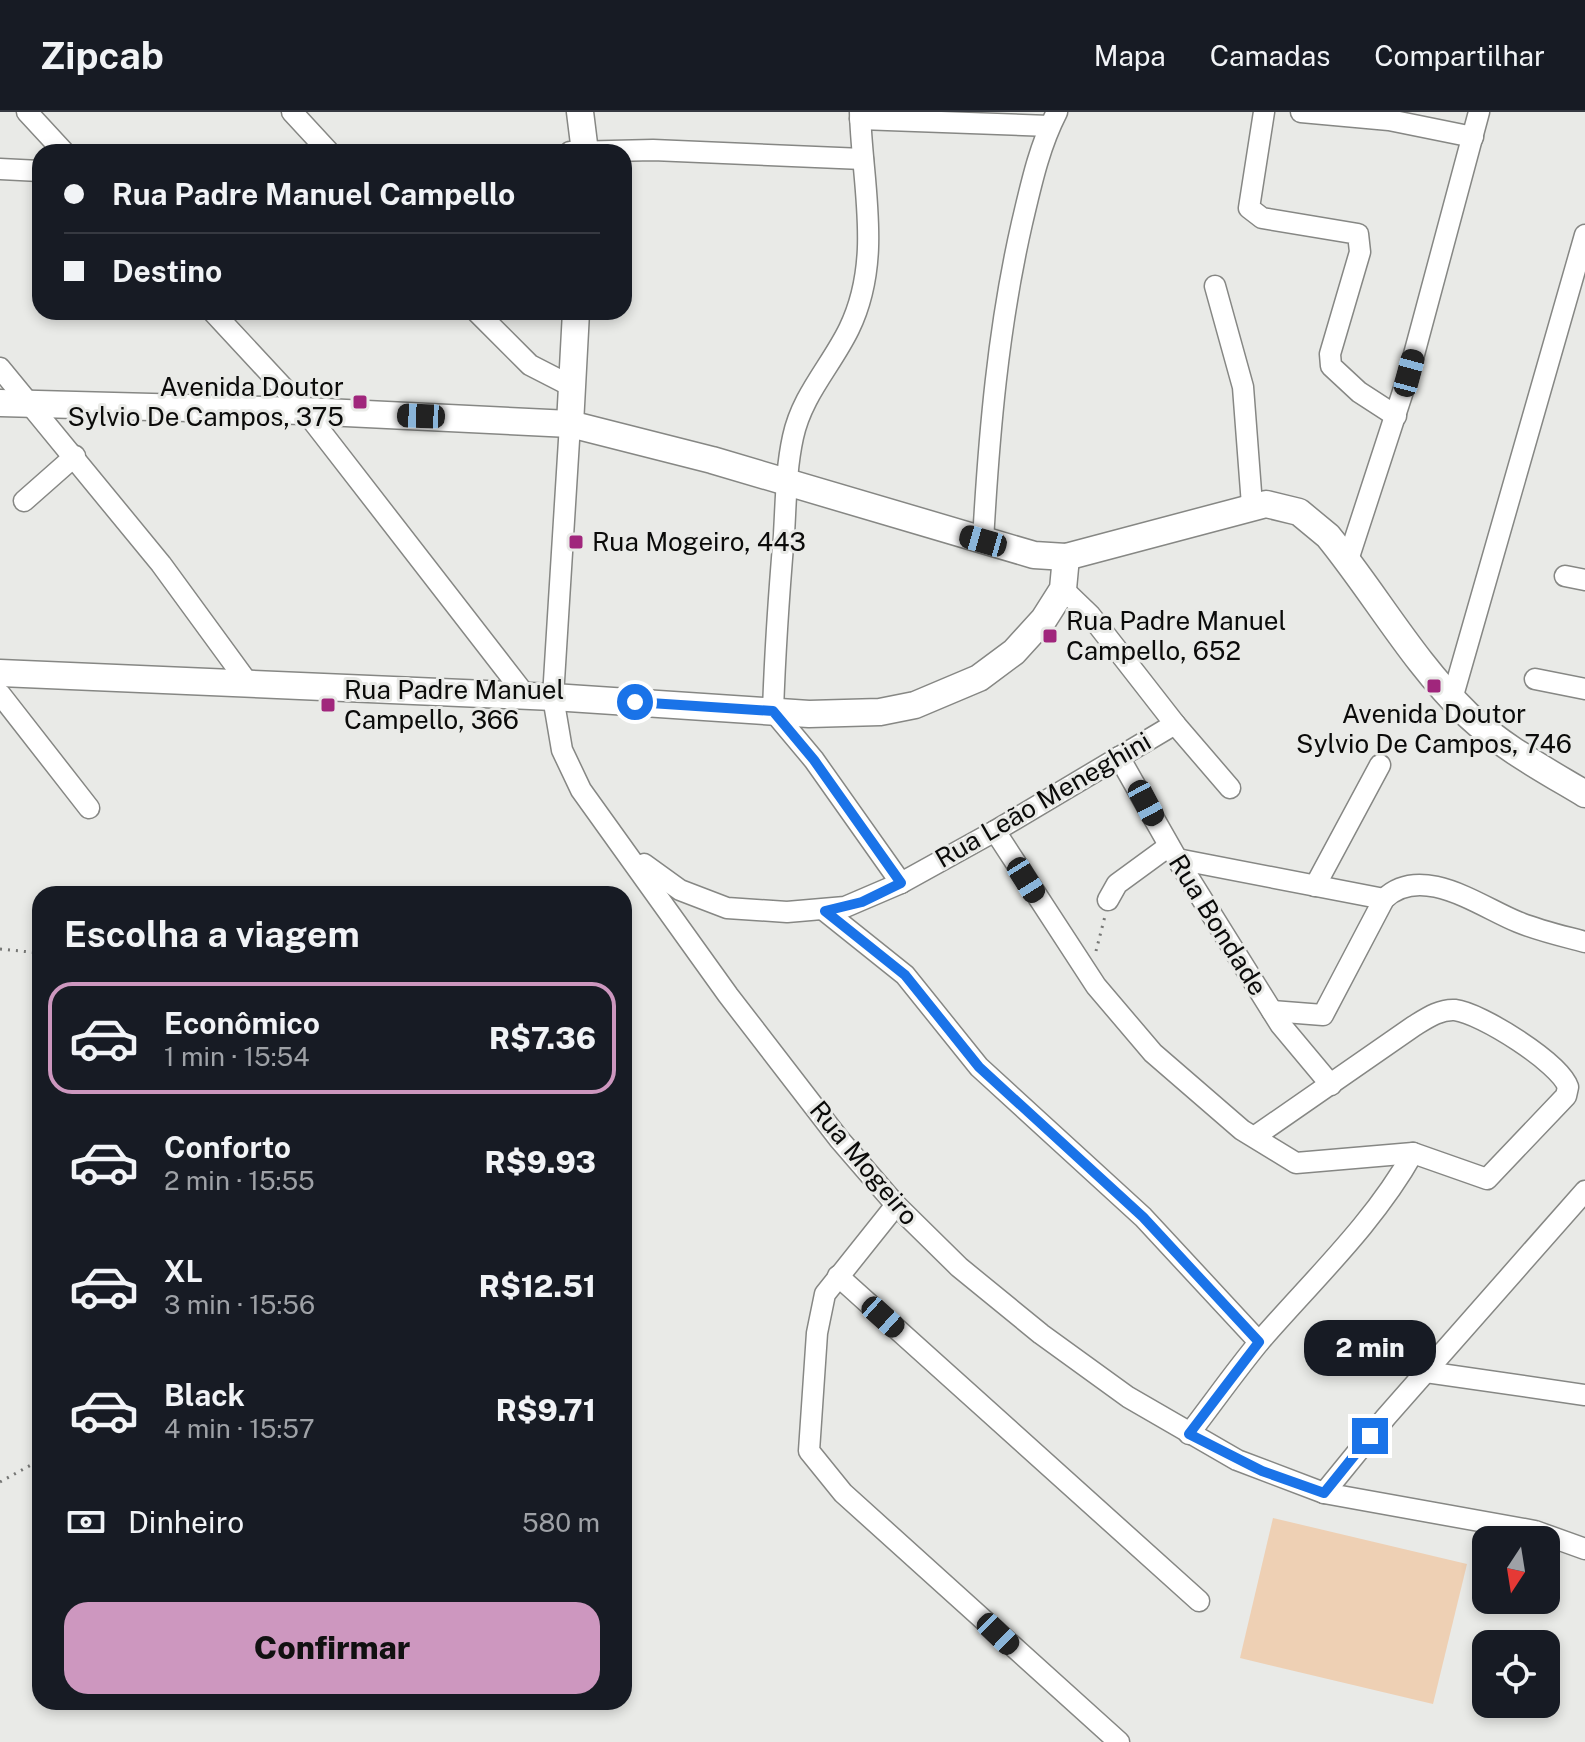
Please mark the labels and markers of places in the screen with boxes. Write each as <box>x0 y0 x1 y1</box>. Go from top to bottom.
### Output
place label: Avenida Doutor Sylvio De Campos, 375 <box>67 371 344 432</box>
marker: Avenida Doutor Sylvio De Campos, 375 <box>351 393 369 411</box>
place label: Rua Mogeiro, 443 <box>592 526 806 557</box>
marker: Rua Mogeiro, 443 <box>567 533 585 551</box>
place label: Rua Padre Manuel Campello, 652 <box>1066 605 1286 666</box>
marker: Rua Padre Manuel Campello, 652 <box>1041 627 1059 645</box>
place label: Rua Padre Manuel Campello, 366 <box>344 674 564 735</box>
marker: Avenida Doutor Sylvio De Campos, 746 <box>1425 677 1443 695</box>
marker: Rua Padre Manuel Campello, 366 <box>319 696 337 714</box>
place label: Avenida Doutor Sylvio De Campos, 746 <box>1296 698 1572 759</box>

